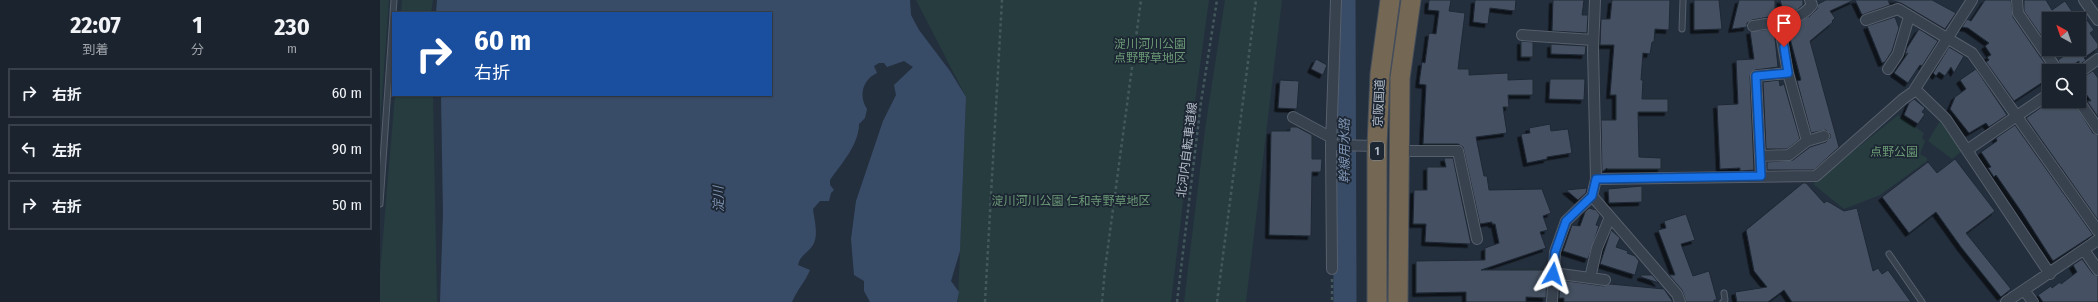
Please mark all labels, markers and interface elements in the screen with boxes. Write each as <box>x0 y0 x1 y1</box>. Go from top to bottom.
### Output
pin <box>1767 6 1801 47</box>
text: 22:07 <box>70 11 121 39</box>
text: 1 <box>192 11 203 39</box>
icon: arrive <box>1773 12 1795 34</box>
north arrow <box>2042 12 2086 56</box>
map controls <box>2042 12 2086 108</box>
text: 230 <box>274 13 310 41</box>
text: 60 m <box>474 24 531 57</box>
icon: right <box>408 28 460 80</box>
park label: 淀川河川公園 点野野草地区 <box>1114 37 1186 65</box>
text: m <box>287 41 297 56</box>
text: 到着 <box>82 42 109 57</box>
text: 分 <box>191 42 204 57</box>
text: 右折 <box>474 62 510 84</box>
button: search <box>2042 64 2086 108</box>
street label: 京阪国道 <box>1371 79 1387 127</box>
icon: right <box>18 82 40 104</box>
text: 60 m <box>332 84 362 102</box>
text: 右折 <box>52 86 82 104</box>
street label: 北河内自転車道線 <box>1174 101 1200 199</box>
water label: 幹線用水路 <box>1337 118 1352 184</box>
icon: left <box>18 138 40 160</box>
text: 90 m <box>332 140 362 158</box>
text: 左折 <box>52 142 82 160</box>
road number: 1 <box>1370 142 1384 160</box>
park label: 点野公園 <box>1870 145 1918 159</box>
water label: 淀川 <box>711 184 726 212</box>
icon: right <box>18 194 40 216</box>
park label: 淀川河川公園 仁和寺野草地区 <box>992 194 1150 208</box>
text: 50 m <box>332 196 362 214</box>
text: 右折 <box>52 198 82 216</box>
position arrow <box>1532 253 1574 295</box>

